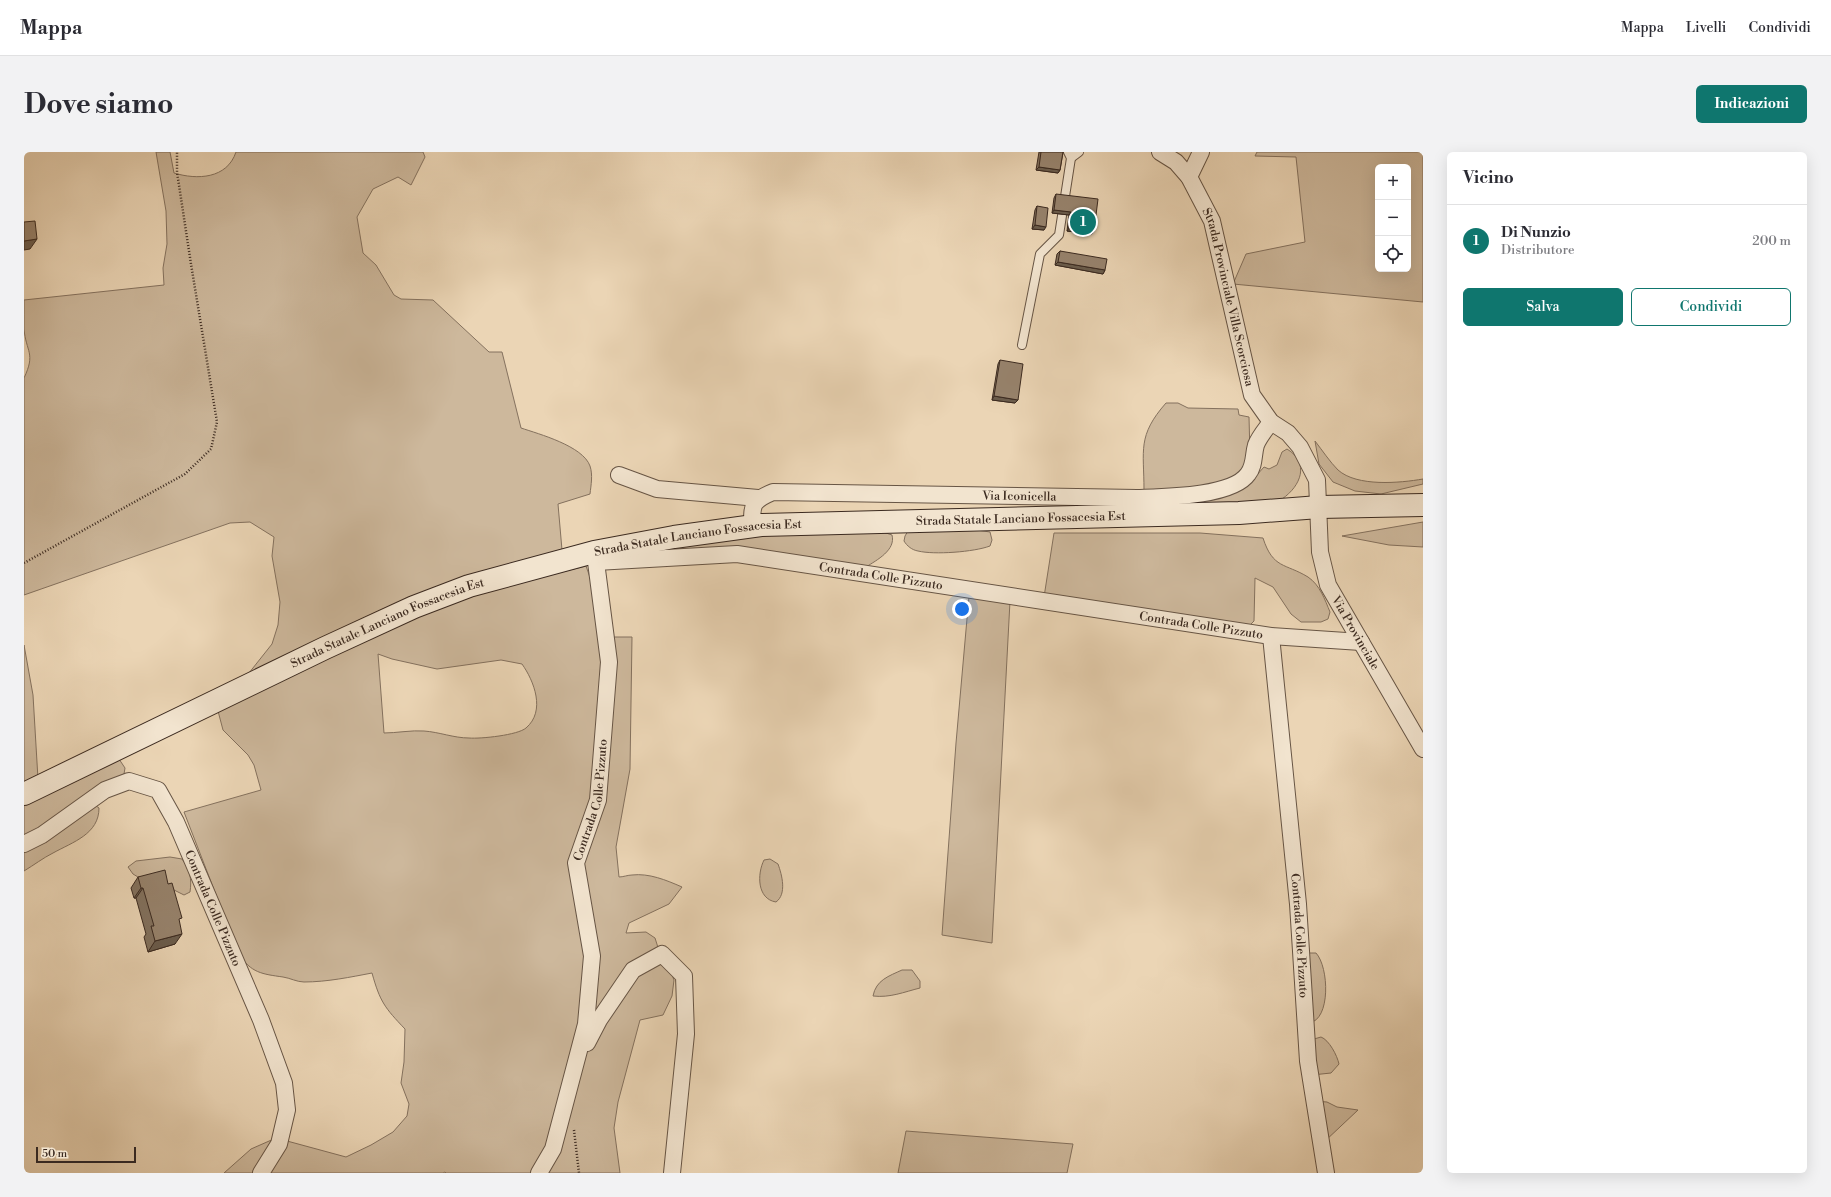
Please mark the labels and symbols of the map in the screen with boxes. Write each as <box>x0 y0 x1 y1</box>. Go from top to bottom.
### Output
street label: Strada Provinciale Villa Scorciosa <box>1199 205 1257 389</box>
pin: 1 <box>1070 207 1096 237</box>
street label: Via Iconicella <box>981 488 1058 504</box>
street label: Strada Statale Lanciano Fossacesia Est <box>916 508 1127 529</box>
street label: Strada Statale Lanciano Fossacesia Est <box>593 516 803 559</box>
street label: Contrada Colle Pizzuto <box>818 559 944 593</box>
street label: Strada Statale Lanciano Fossacesia Est <box>288 575 487 671</box>
street label: Via Provinciale <box>1328 592 1383 673</box>
your location <box>952 599 972 619</box>
street label: Contrada Colle Pizzuto <box>1138 608 1264 642</box>
street label: Contrada Colle Pizzuto <box>570 738 610 863</box>
street label: Contrada Colle Pizzuto <box>181 848 245 969</box>
street label: Contrada Colle Pizzuto <box>1287 872 1311 999</box>
scale bar <box>36 1145 136 1164</box>

